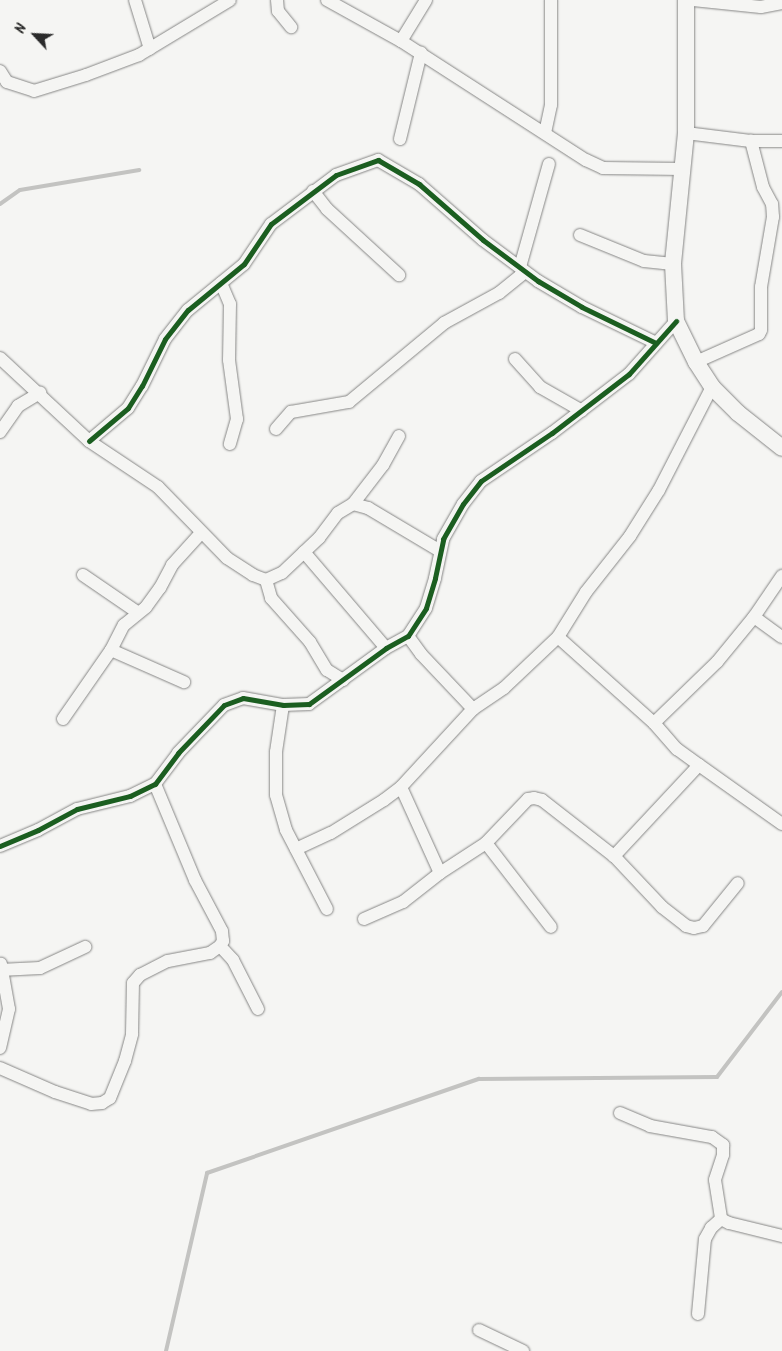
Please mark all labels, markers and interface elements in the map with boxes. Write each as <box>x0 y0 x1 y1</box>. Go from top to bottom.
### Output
north arrow <box>10 10 60 60</box>
text: N <box>10 20 33 37</box>

